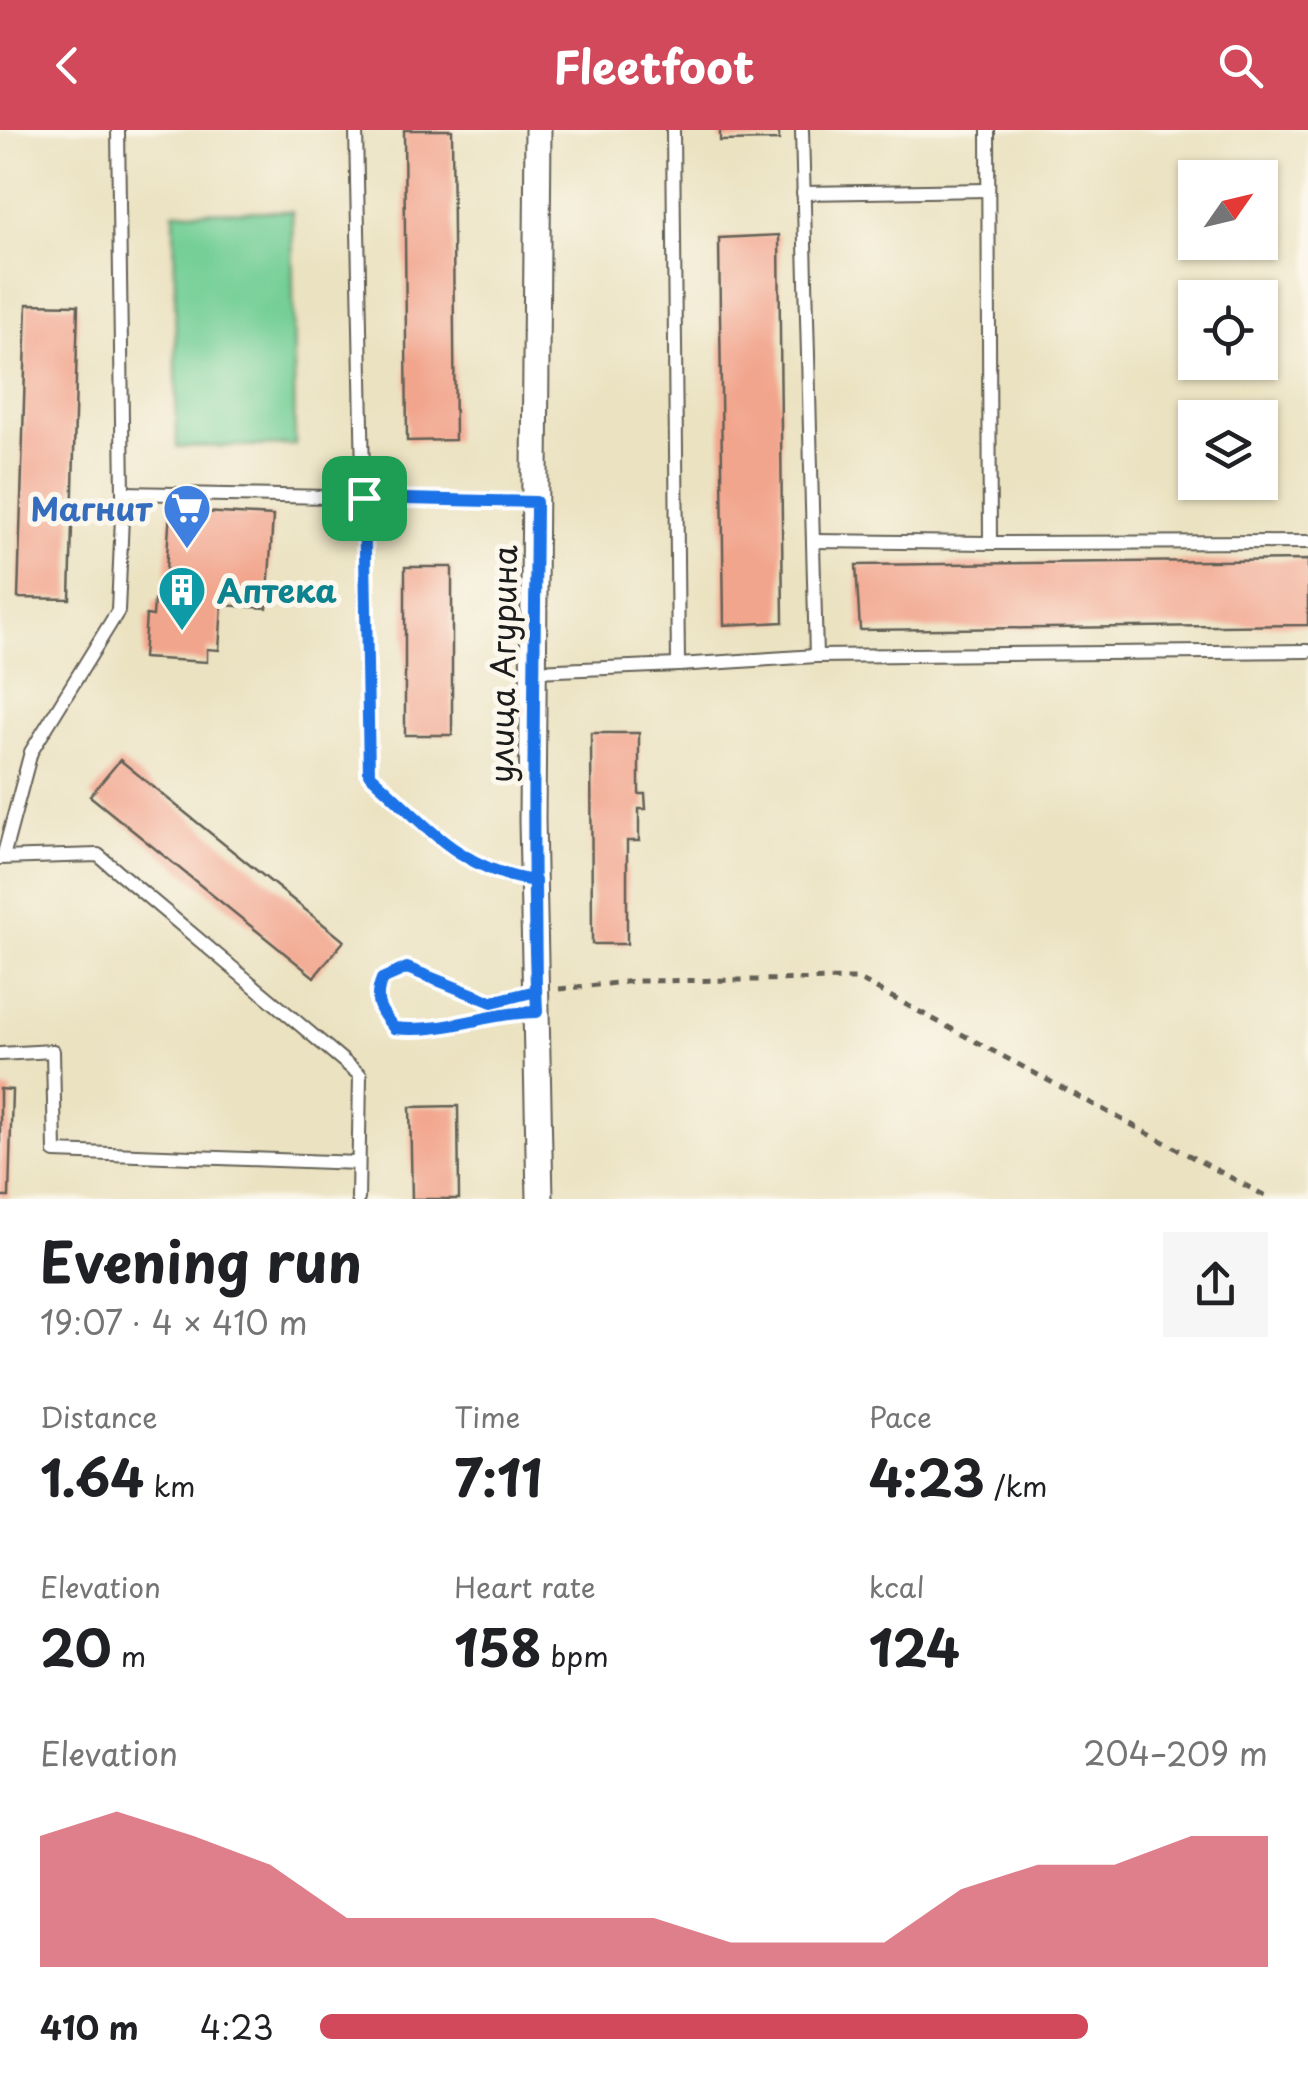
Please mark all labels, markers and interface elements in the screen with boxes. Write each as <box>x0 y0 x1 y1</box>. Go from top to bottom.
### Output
text: Fleetfoot <box>553 31 755 99</box>
icon: back <box>40 38 95 93</box>
icon: search <box>1213 38 1268 93</box>
north arrow <box>1178 160 1278 260</box>
map controls <box>1178 160 1278 500</box>
button: locate <box>1178 280 1278 380</box>
button: layers <box>1178 400 1278 500</box>
pin <box>322 456 407 541</box>
icon: arrive <box>337 471 392 526</box>
supermarket icon: Магнит <box>161 482 213 550</box>
place label: Магнит <box>30 484 154 532</box>
street label: улица Агурина <box>476 545 528 783</box>
building icon: Аптека <box>156 564 208 632</box>
place label: Аптека <box>217 566 337 614</box>
text: Evening run <box>40 1219 362 1302</box>
button: share <box>1163 1232 1268 1337</box>
text: 19:07 · 4 × 410 m <box>40 1298 308 1346</box>
text: Distance <box>40 1395 158 1438</box>
text: Time <box>454 1395 521 1438</box>
text: Pace <box>869 1395 932 1438</box>
text: 1.64 <box>40 1438 144 1514</box>
text: 7:11 <box>454 1438 542 1514</box>
text: 4:23 <box>869 1438 985 1514</box>
text: km <box>144 1464 196 1507</box>
text: /km <box>985 1464 1048 1507</box>
text: Elevation <box>40 1565 161 1608</box>
text: Heart rate <box>454 1565 596 1608</box>
text: kcal <box>869 1565 925 1608</box>
text: 20 <box>40 1608 112 1684</box>
text: 158 <box>454 1608 541 1684</box>
text: 124 <box>869 1608 960 1684</box>
text: m <box>112 1634 146 1677</box>
text: bpm <box>541 1634 609 1677</box>
text: Elevation <box>40 1729 178 1777</box>
text: 204–209 m <box>1083 1729 1268 1777</box>
text: 410 m <box>40 2003 139 2051</box>
text: 4:23 <box>200 2003 274 2051</box>

